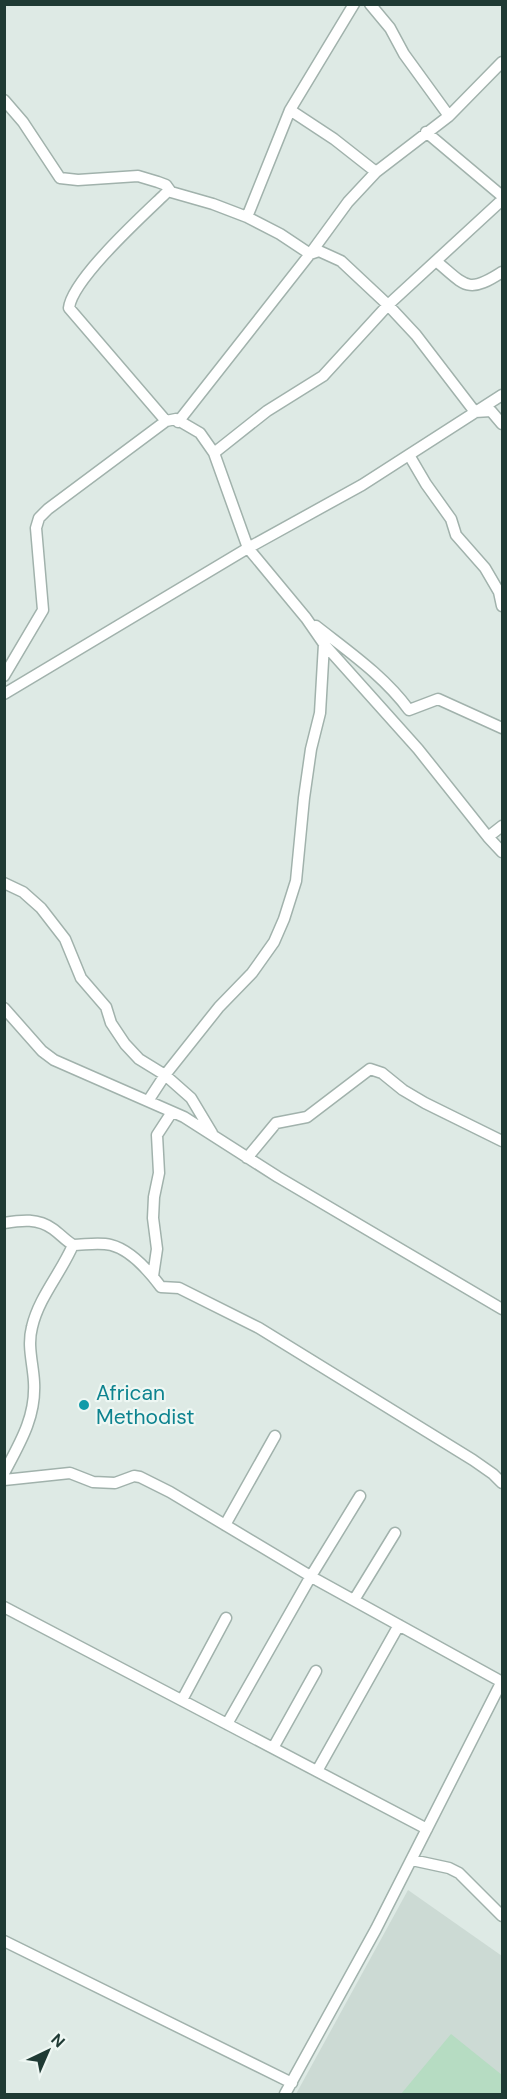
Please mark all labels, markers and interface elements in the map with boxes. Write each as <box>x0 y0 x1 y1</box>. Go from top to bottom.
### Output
place label: African Methodist <box>96 1379 195 1431</box>
marker: African Methodist <box>77 1398 91 1412</box>
north arrow <box>18 2021 78 2081</box>
text: N <box>47 2029 70 2052</box>

